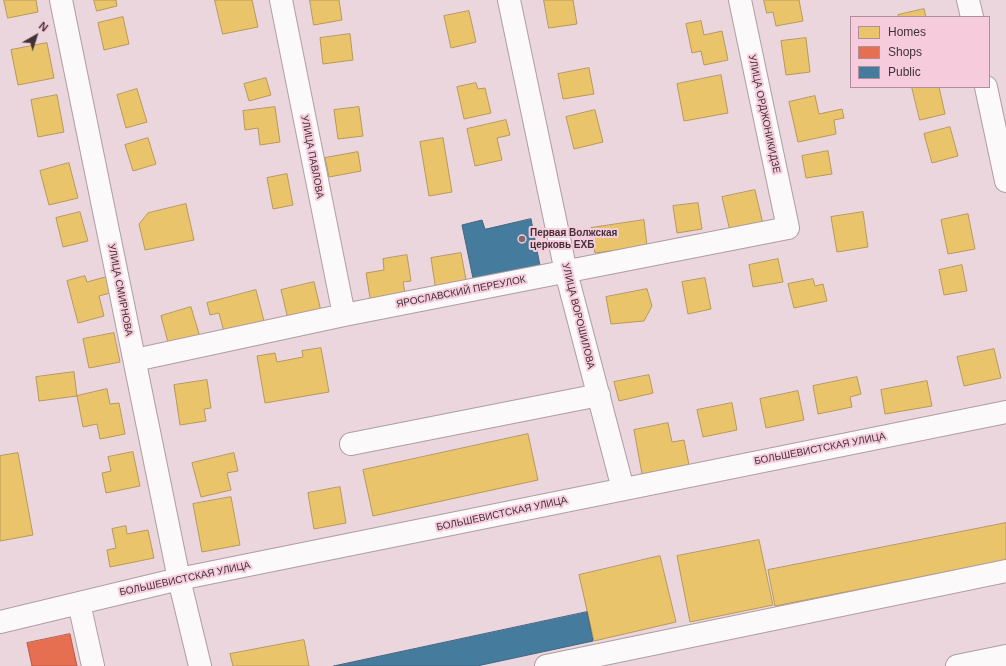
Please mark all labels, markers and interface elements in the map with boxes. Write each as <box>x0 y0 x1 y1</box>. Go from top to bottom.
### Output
north arrow <box>16 16 56 56</box>
legend <box>850 16 990 88</box>
text: N <box>37 20 50 34</box>
text: Homes <box>888 25 926 39</box>
text: Shops <box>888 45 922 59</box>
street label: УЛИЦА ОРДЖОНИКИДЗЕ <box>746 54 782 174</box>
text: Public <box>888 65 921 79</box>
street label: УЛИЦА ПАВЛОВА <box>298 114 326 200</box>
place label: Первая Волжская церковь ЕХБ <box>530 227 617 250</box>
marker: Первая Волжская церковь ЕХБ <box>517 234 527 244</box>
street label: УЛИЦА СМИРНОВА <box>105 243 135 337</box>
street label: УЛИЦА ВОРОШИЛОВА <box>559 262 597 370</box>
street label: ЯРОСЛАВСКИЙ ПЕРЕУЛОК <box>395 274 527 310</box>
street label: БОЛЬШЕВИСТСКАЯ УЛИЦА <box>753 430 887 468</box>
street label: БОЛЬШЕВИСТСКАЯ УЛИЦА <box>435 494 569 534</box>
street label: БОЛЬШЕВИСТСКАЯ УЛИЦА <box>118 559 252 599</box>

